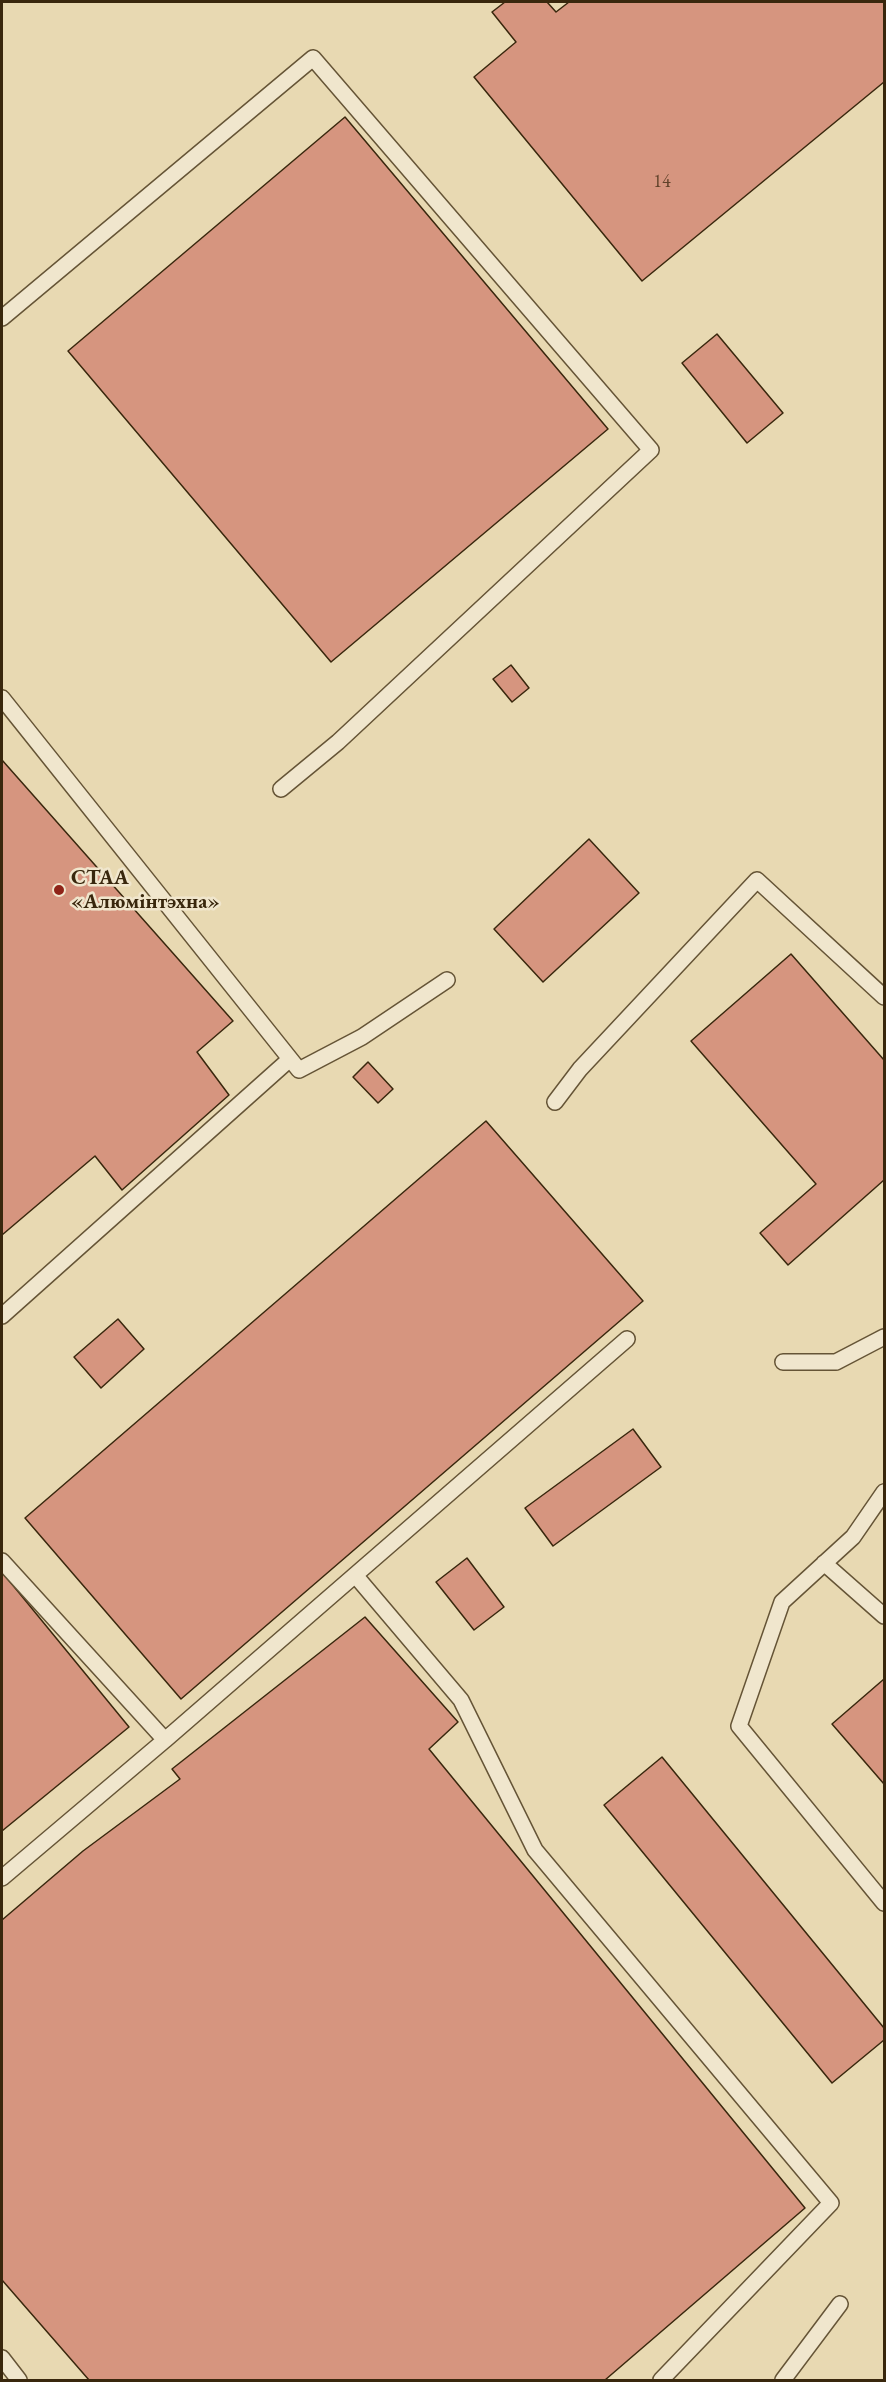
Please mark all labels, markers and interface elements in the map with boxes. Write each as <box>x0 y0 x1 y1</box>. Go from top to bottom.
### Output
house number: 14 <box>653 171 671 193</box>
place label: СТАА «Алюмінтэхна» <box>71 865 220 915</box>
marker: СТАА «Алюмінтэхна» <box>52 883 66 897</box>

